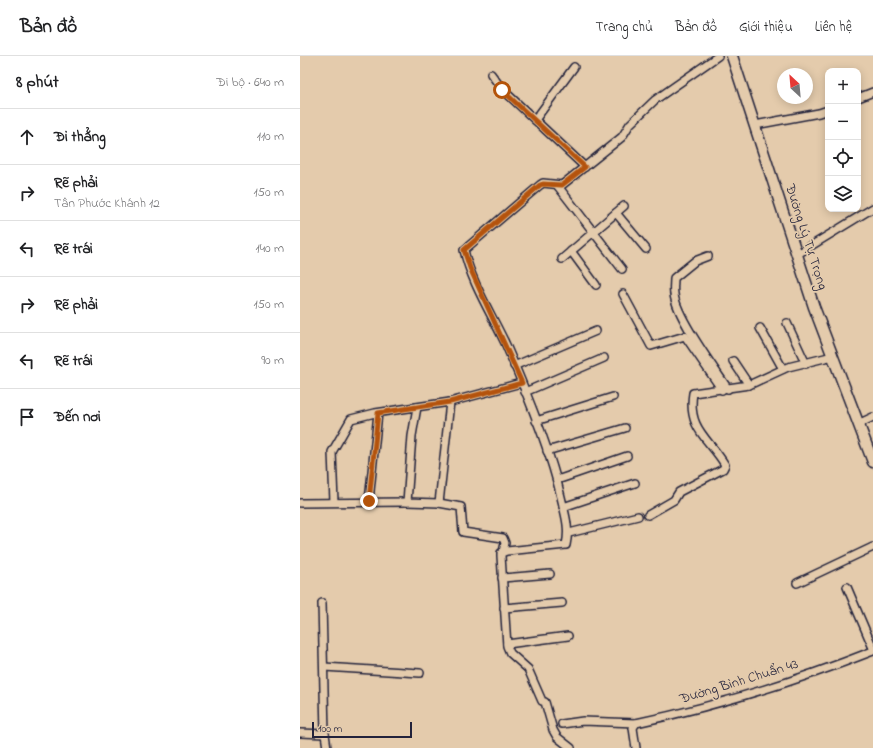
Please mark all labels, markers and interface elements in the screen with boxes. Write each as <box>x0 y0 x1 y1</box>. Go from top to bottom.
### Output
text: Bản đồ <box>20 14 77 41</box>
text: Trang chủ <box>596 17 653 38</box>
text: Bản đồ <box>675 17 717 38</box>
text: Giới thiệu <box>739 17 793 38</box>
text: Liên hệ <box>815 17 853 38</box>
north arrow <box>777 68 813 104</box>
map controls <box>825 68 861 212</box>
button: + <box>825 68 861 104</box>
text: 8 phút <box>16 70 59 95</box>
text: Đi bộ · 640 m <box>216 73 284 92</box>
route start <box>493 81 511 99</box>
button: − <box>825 104 861 140</box>
icon: ahead <box>16 126 38 148</box>
text: Đi thẳng <box>54 126 106 148</box>
text: 110 m <box>257 127 284 146</box>
button: locate <box>825 140 861 176</box>
text: Rẽ phải <box>54 172 98 194</box>
button: layers <box>825 176 861 212</box>
street label: Đường Lý Tự Trọng <box>778 180 833 293</box>
icon: right <box>16 182 38 204</box>
text: 150 m <box>253 183 284 202</box>
text: Tân Phước Khánh 12 <box>54 194 160 213</box>
icon: left <box>16 238 38 260</box>
text: Rẽ trái <box>54 238 93 260</box>
text: 140 m <box>256 239 284 258</box>
icon: right <box>16 294 38 316</box>
text: Rẽ phải <box>54 294 98 316</box>
text: 150 m <box>253 295 284 314</box>
icon: left <box>16 350 38 372</box>
text: Rẽ trái <box>54 350 93 372</box>
text: 90 m <box>261 351 284 370</box>
icon: arrive <box>16 406 38 428</box>
text: Đến nơi <box>54 406 101 428</box>
route end <box>360 492 378 510</box>
street label: Đường Bình Chuẩn 43 <box>676 654 801 711</box>
scale bar <box>312 720 412 739</box>
text: 100 m <box>318 721 342 737</box>

